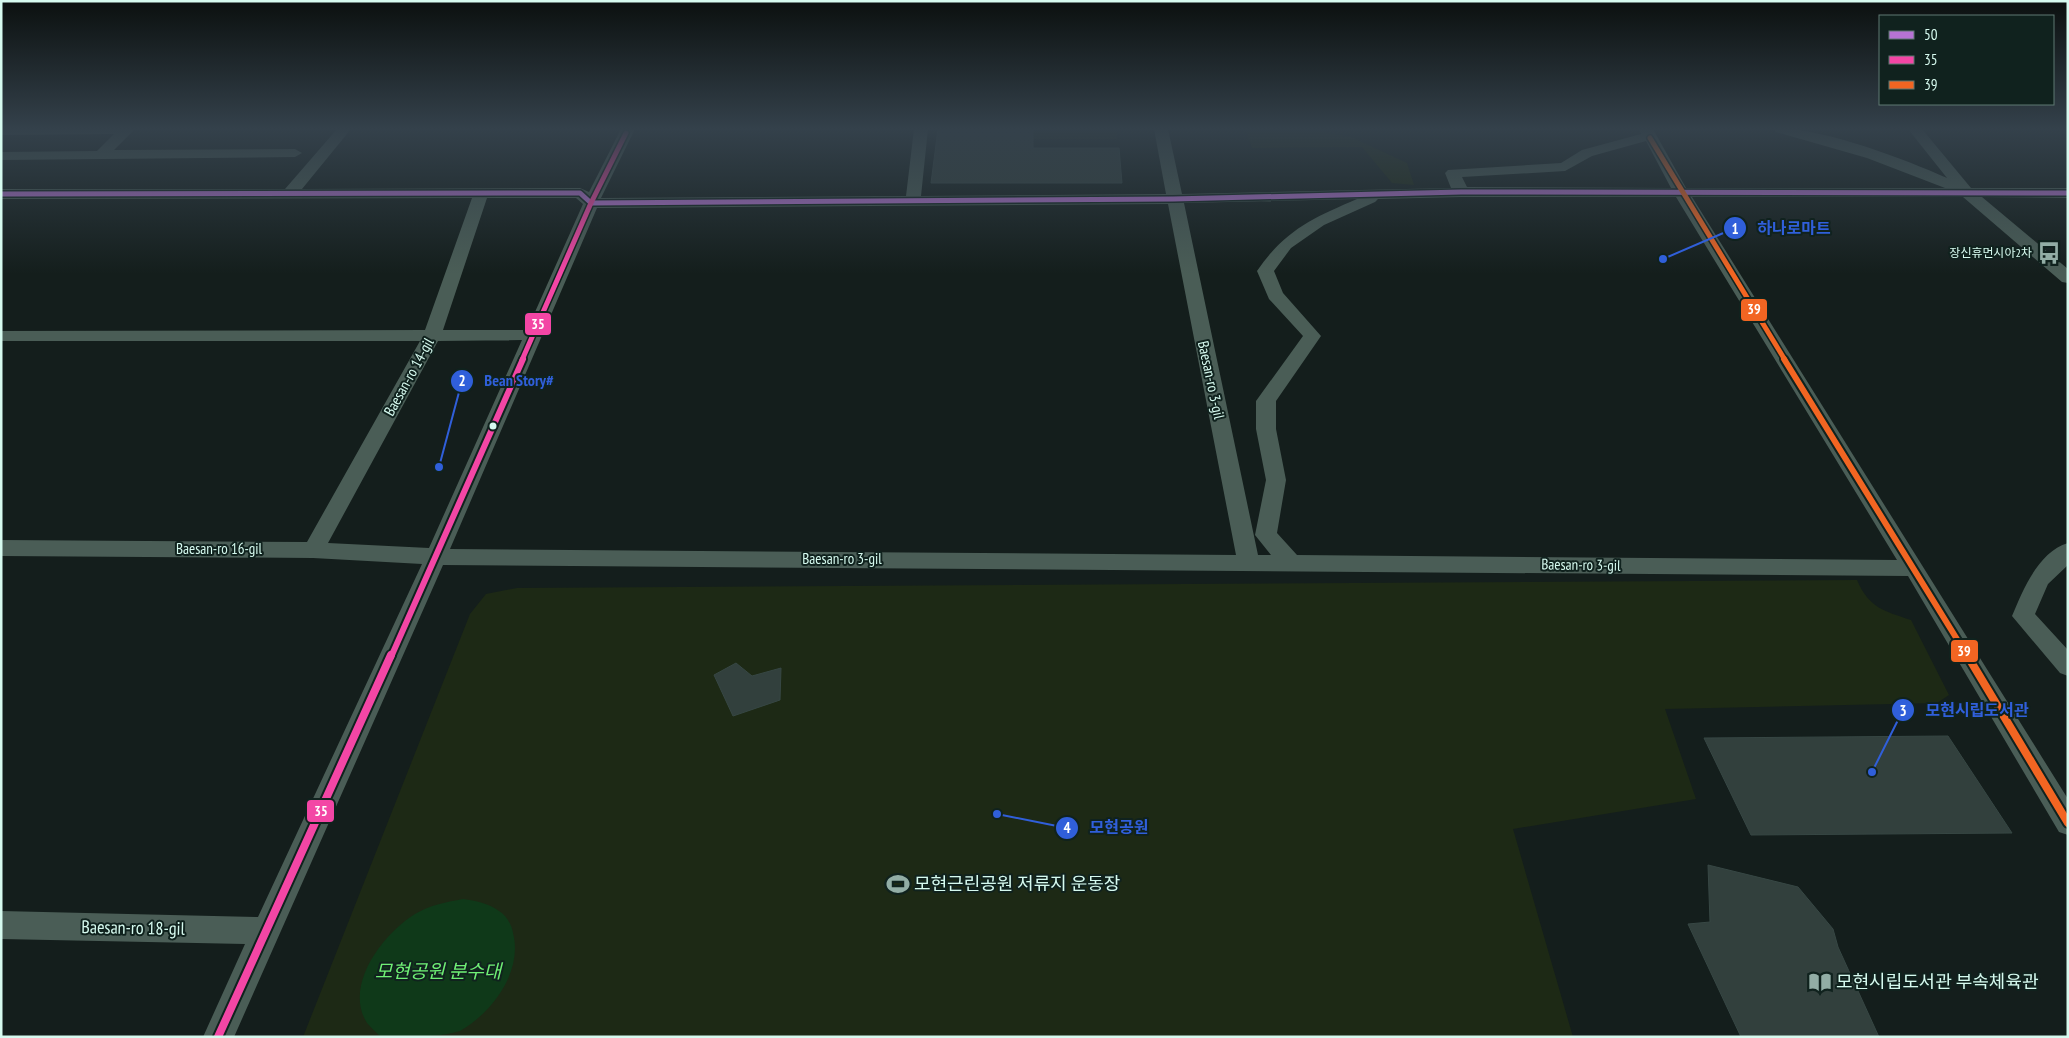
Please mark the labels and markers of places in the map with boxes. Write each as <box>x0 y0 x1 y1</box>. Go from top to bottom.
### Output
callout: 하나로마트 <box>1722 213 1841 244</box>
bus stop icon: 장신휴먼시아2차 <box>2036 240 2062 266</box>
place label: 장신휴먼시아2차 <box>1949 245 2032 260</box>
callout: Bean Story# <box>450 365 564 396</box>
unlabelled marker <box>488 421 498 431</box>
callout: 모현시립도서관 <box>1891 695 2039 726</box>
callout: 모현공원 <box>1055 812 1159 843</box>
sports icon: 모현근린공원 저류지 운동장 <box>885 871 911 897</box>
place label: 모현근린공원 저류지 운동장 <box>914 872 1120 895</box>
library icon: 모현시립도서관 부속체육관 <box>1807 969 1833 995</box>
place label: 모현시립도서관 부속체육관 <box>1836 970 2039 993</box>

